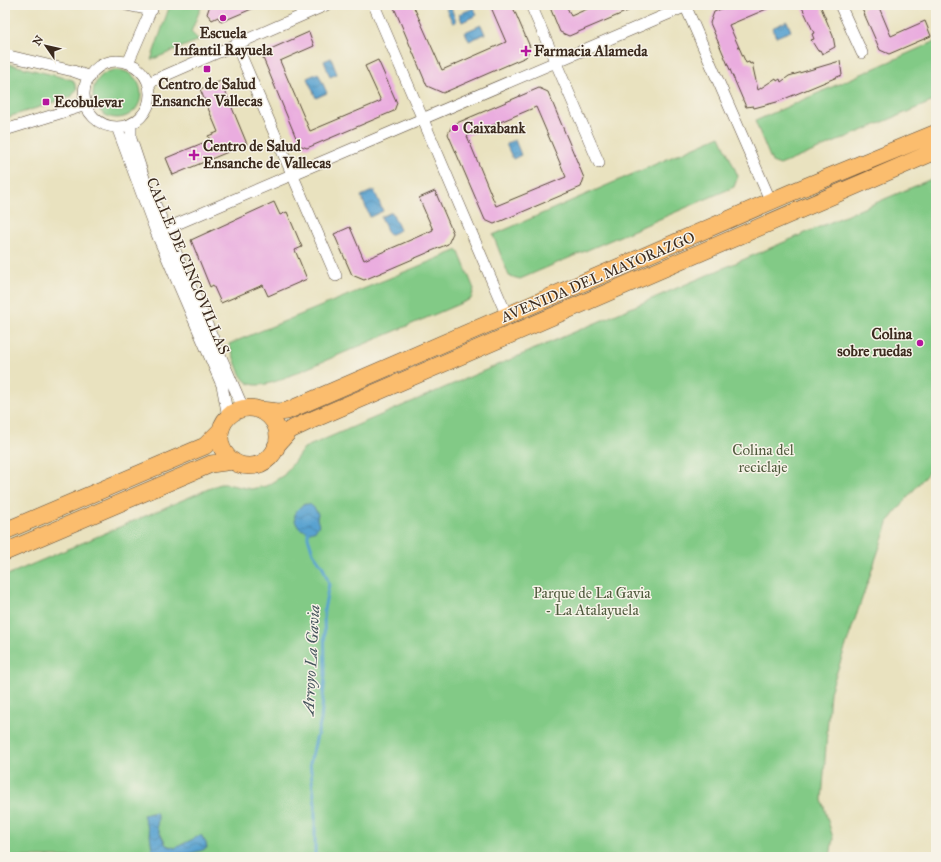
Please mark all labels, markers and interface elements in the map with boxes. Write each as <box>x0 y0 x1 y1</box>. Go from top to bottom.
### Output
marker: Escuela Infantil Rayuela <box>218 13 228 23</box>
place label: Escuela Infantil Rayuela <box>173 24 273 60</box>
north arrow <box>26 26 66 66</box>
text: N <box>30 33 46 48</box>
place label: Farmacia Alameda <box>534 42 648 60</box>
marker: Farmacia Alameda <box>521 46 531 56</box>
marker: Centro de Salud Ensanche Vallecas <box>202 64 212 74</box>
place label: Centro de Salud Ensanche Vallecas <box>152 75 263 110</box>
place label: Ecobulevar <box>54 93 124 111</box>
marker: Ecobulevar <box>41 97 51 107</box>
place label: Caixabank <box>463 119 526 137</box>
marker: Caixabank <box>450 123 460 133</box>
place label: Centro de Salud Ensanche de Vallecas <box>203 137 331 172</box>
marker: Centro de Salud Ensanche de Vallecas <box>188 149 200 161</box>
street label: CALLE DE CINCOVILLAS <box>142 175 234 357</box>
street label: AVENIDA DEL MAYORAZGO <box>497 228 698 326</box>
place label: Colina sobre ruedas <box>837 325 913 360</box>
marker: Colina sobre ruedas <box>915 338 925 348</box>
park label: Colina del reciclaje <box>732 441 795 476</box>
park label: Parque de La Gavia - La Atalayuela <box>533 584 651 619</box>
water label: Arroyo La Gavia <box>299 604 323 718</box>

